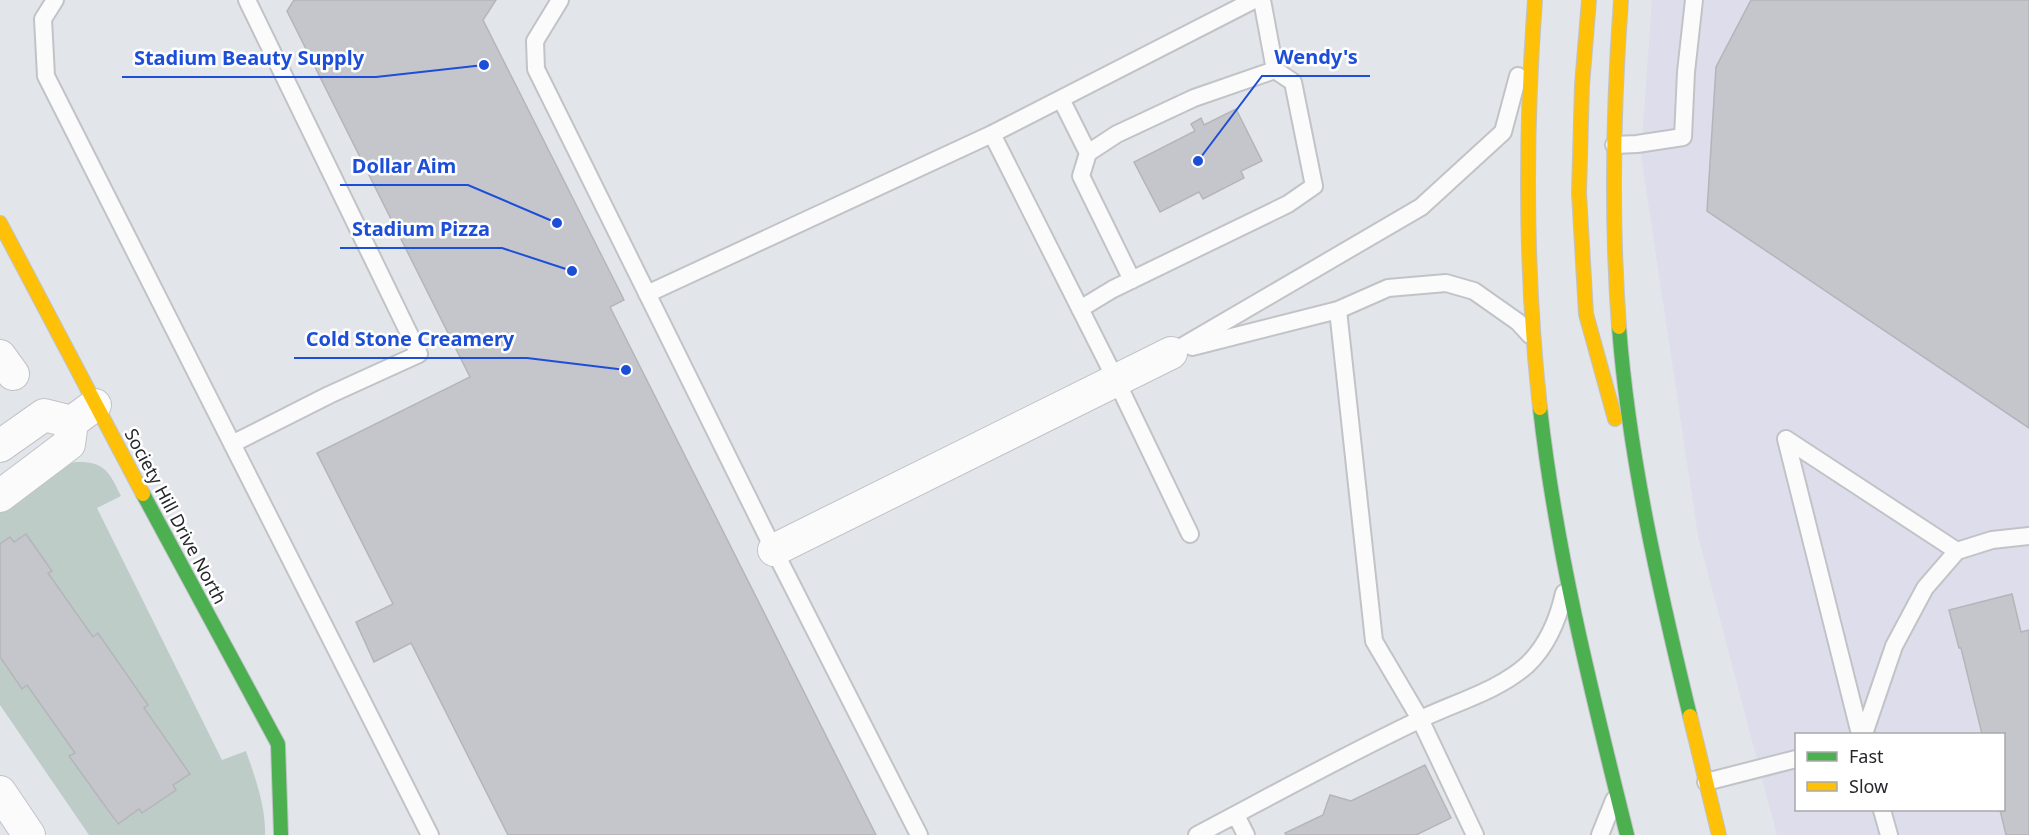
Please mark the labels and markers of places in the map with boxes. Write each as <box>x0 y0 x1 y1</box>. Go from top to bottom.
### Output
callout: Wendy's <box>1262 38 1370 76</box>
callout: Stadium Beauty Supply <box>122 39 376 77</box>
callout: Dollar Aim <box>340 147 468 185</box>
callout: Stadium Pizza <box>340 210 502 248</box>
callout: Cold Stone Creamery <box>294 320 527 358</box>

